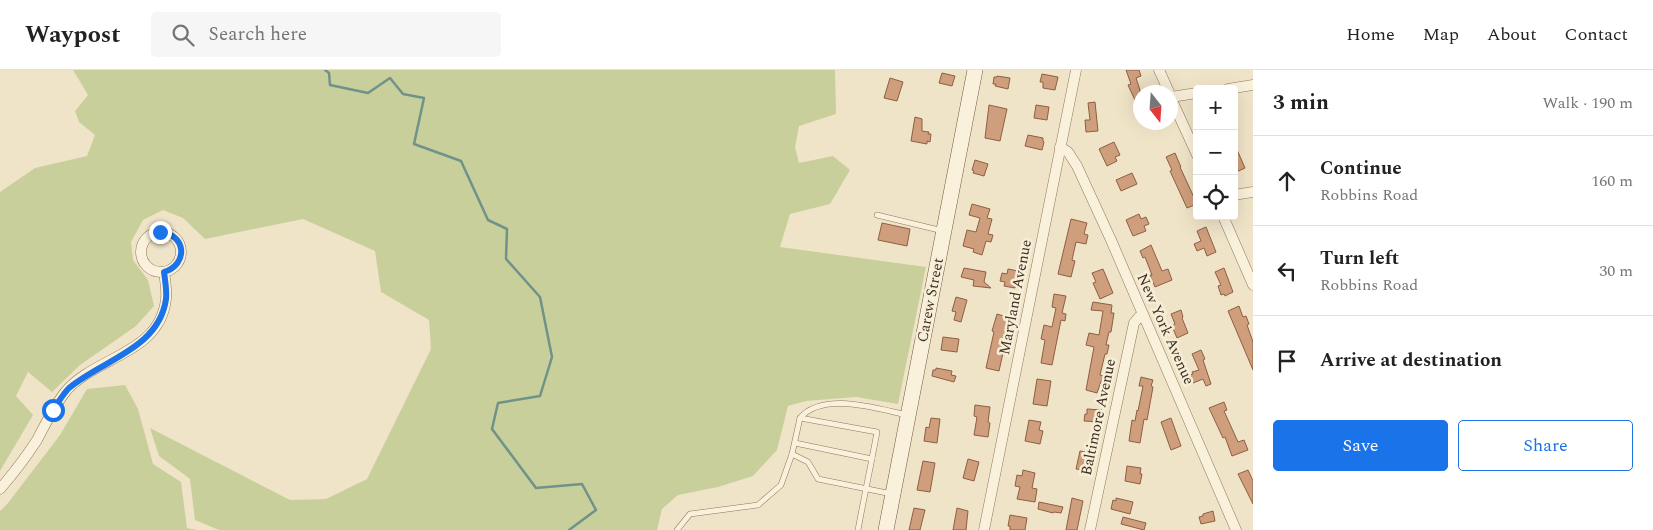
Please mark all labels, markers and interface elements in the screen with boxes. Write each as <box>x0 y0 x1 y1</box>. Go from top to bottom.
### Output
search box <box>151 12 501 57</box>
text: Waypost <box>25 17 121 53</box>
text: Search here <box>209 20 307 49</box>
icon: search <box>169 21 197 49</box>
text: Home <box>1346 21 1395 48</box>
text: Map <box>1423 21 1459 48</box>
text: About <box>1487 21 1537 48</box>
text: Contact <box>1565 21 1628 48</box>
north arrow <box>1133 85 1178 130</box>
map controls <box>1193 85 1238 220</box>
button: + <box>1193 85 1238 130</box>
text: 3 min <box>1273 87 1329 119</box>
text: Walk · 190 m <box>1542 91 1633 115</box>
button: − <box>1193 130 1238 175</box>
text: Continue <box>1320 154 1402 183</box>
icon: ahead <box>1273 167 1301 195</box>
text: 160 m <box>1591 169 1633 193</box>
button: locate <box>1193 175 1238 220</box>
text: Robbins Road <box>1320 183 1418 207</box>
route end <box>149 221 172 244</box>
street label: Maryland Avenue <box>993 237 1038 357</box>
text: Turn left <box>1320 244 1399 273</box>
street label: Carew Street <box>911 256 950 344</box>
icon: left <box>1273 257 1301 285</box>
text: 30 m <box>1599 259 1633 283</box>
street label: New York Avenue <box>1131 270 1200 389</box>
text: Robbins Road <box>1320 273 1418 297</box>
text: Arrive at destination <box>1320 346 1502 375</box>
icon: arrive <box>1273 347 1301 375</box>
street label: Baltimore Avenue <box>1075 356 1122 478</box>
route start <box>42 399 65 422</box>
button: Save <box>1273 420 1448 471</box>
button: Share <box>1458 420 1633 471</box>

